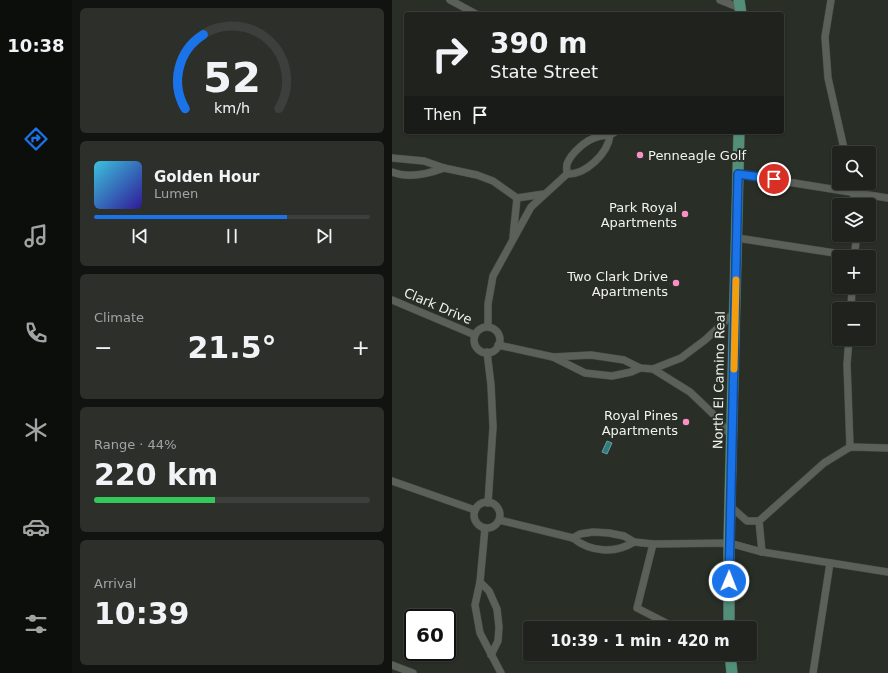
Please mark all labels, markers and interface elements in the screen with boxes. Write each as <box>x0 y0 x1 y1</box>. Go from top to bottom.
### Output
text: 390 m <box>490 27 587 60</box>
icon: right <box>424 28 476 80</box>
text: 10:38 <box>7 35 65 56</box>
text: 52 <box>203 52 261 101</box>
text: State Street <box>490 61 598 82</box>
text: km/h <box>214 99 250 115</box>
icon: arrive <box>469 104 491 126</box>
text: Then <box>424 106 461 124</box>
icon: directions <box>22 125 50 153</box>
map controls <box>832 146 876 346</box>
button: search <box>832 146 876 190</box>
place label: Penneagle Golf <box>648 148 746 163</box>
marker: Penneagle Golf <box>635 150 645 160</box>
pin <box>757 162 791 196</box>
text: Golden Hour <box>154 168 260 186</box>
icon: arrive <box>763 168 785 190</box>
text: Lumen <box>154 186 198 201</box>
button: layers <box>832 198 876 242</box>
place label: Park Royal Apartments <box>601 200 677 230</box>
marker: Park Royal Apartments <box>680 209 690 219</box>
icon: music <box>22 222 50 250</box>
icon: previous <box>129 225 151 247</box>
icon: pause <box>221 225 243 247</box>
icon: next <box>313 225 335 247</box>
button: + <box>832 250 876 294</box>
place label: Two Clark Drive Apartments <box>566 269 668 299</box>
marker: Two Clark Drive Apartments <box>671 278 681 288</box>
street label: Clark Drive <box>402 285 474 327</box>
button: − <box>832 302 876 346</box>
text: Climate <box>94 310 144 325</box>
street label: North El Camino Real <box>710 311 728 449</box>
icon: phone <box>22 319 50 347</box>
text: 21.5° <box>187 330 277 365</box>
text: − <box>94 335 112 360</box>
text: + <box>352 335 370 360</box>
place label: Royal Pines Apartments <box>602 408 678 438</box>
icon: climate <box>22 416 50 444</box>
marker: Royal Pines Apartments <box>681 417 691 427</box>
text: Range · 44% <box>94 437 177 452</box>
text: 220 km <box>94 457 218 492</box>
icon: car <box>22 513 50 541</box>
position arrow <box>708 560 750 602</box>
text: Arrival <box>94 576 136 591</box>
text: 10:39 <box>94 596 190 631</box>
speed limit sign: 60 <box>404 609 456 661</box>
icon: filters <box>22 610 50 638</box>
text: 10:39 · 1 min · 420 m <box>550 632 730 650</box>

